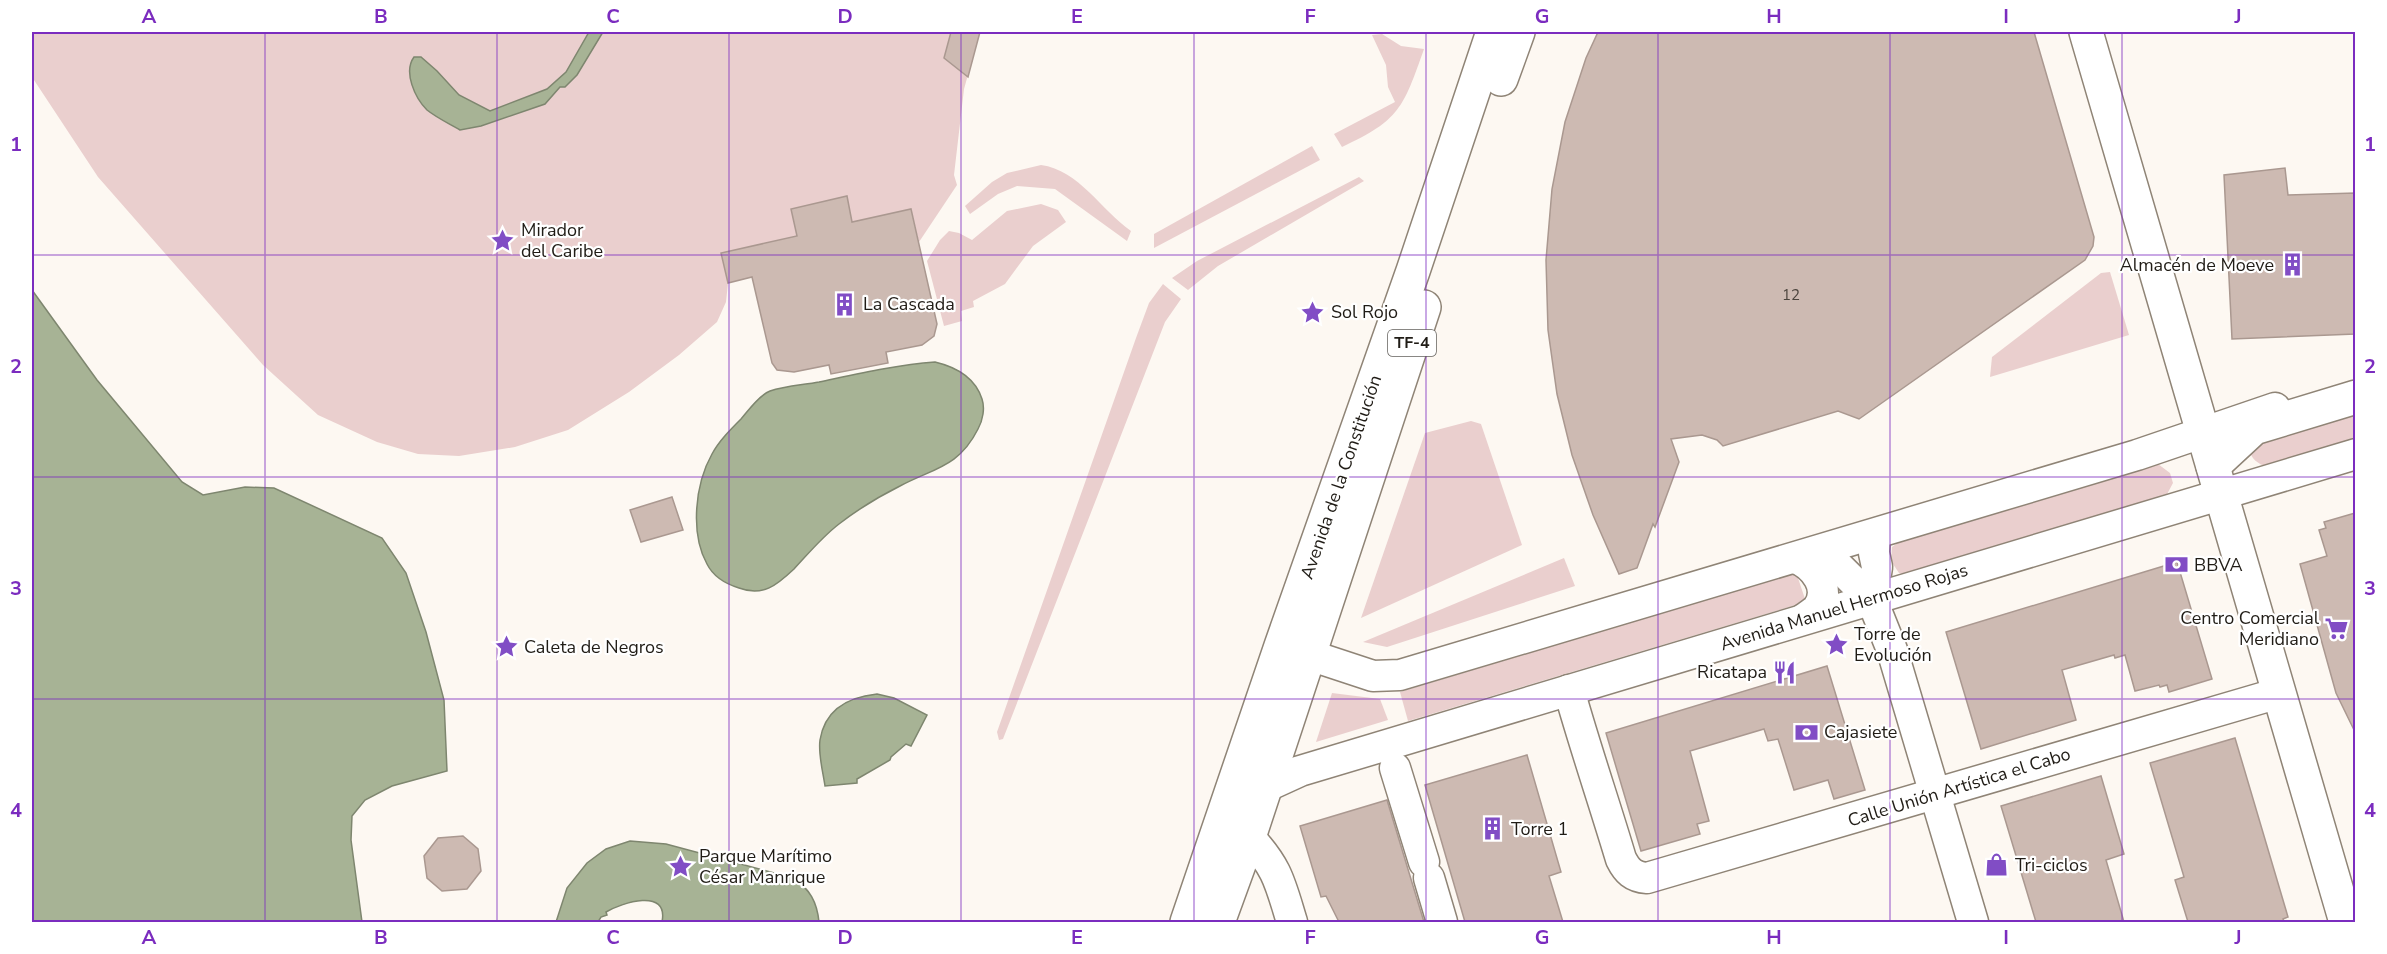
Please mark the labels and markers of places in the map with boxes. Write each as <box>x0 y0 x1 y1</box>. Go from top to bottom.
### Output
place label: Mirador del Caribe <box>521 218 603 263</box>
place icon: Mirador del Caribe <box>490 227 516 253</box>
building icon: Almacén de Moeve <box>2279 252 2305 278</box>
place label: Almacén de Moeve <box>2120 253 2274 277</box>
building icon: La Cascada <box>832 291 858 317</box>
place label: La Cascada <box>863 292 955 316</box>
place icon: Sol Rojo <box>1300 299 1326 325</box>
place label: Sol Rojo <box>1331 300 1398 324</box>
bank icon: BBVA <box>2163 552 2189 578</box>
place label: BBVA <box>2194 553 2243 577</box>
place label: Centro Comercial Meridiano <box>2180 606 2320 651</box>
supermarket icon: Centro Comercial Meridiano <box>2324 615 2350 641</box>
place label: Torre de Evolución <box>1854 622 1932 667</box>
place icon: Torre de Evolución <box>1823 631 1849 657</box>
place icon: Caleta de Negros <box>493 634 519 660</box>
place label: Caleta de Negros <box>524 635 664 659</box>
restaurant icon: Ricatapa <box>1772 659 1798 685</box>
place label: Ricatapa <box>1697 660 1767 684</box>
bank icon: Cajasiete <box>1793 719 1819 745</box>
place label: Cajasiete <box>1824 720 1897 744</box>
building icon: Torre 1 <box>1480 816 1506 842</box>
place label: Torre 1 <box>1511 817 1568 841</box>
place label: Parque Marítimo César Manrique <box>699 844 832 889</box>
shop icon: Tri-ciclos <box>1984 852 2010 878</box>
place icon: Parque Marítimo César Manrique <box>668 853 694 879</box>
place label: Tri-ciclos <box>2015 853 2088 877</box>

